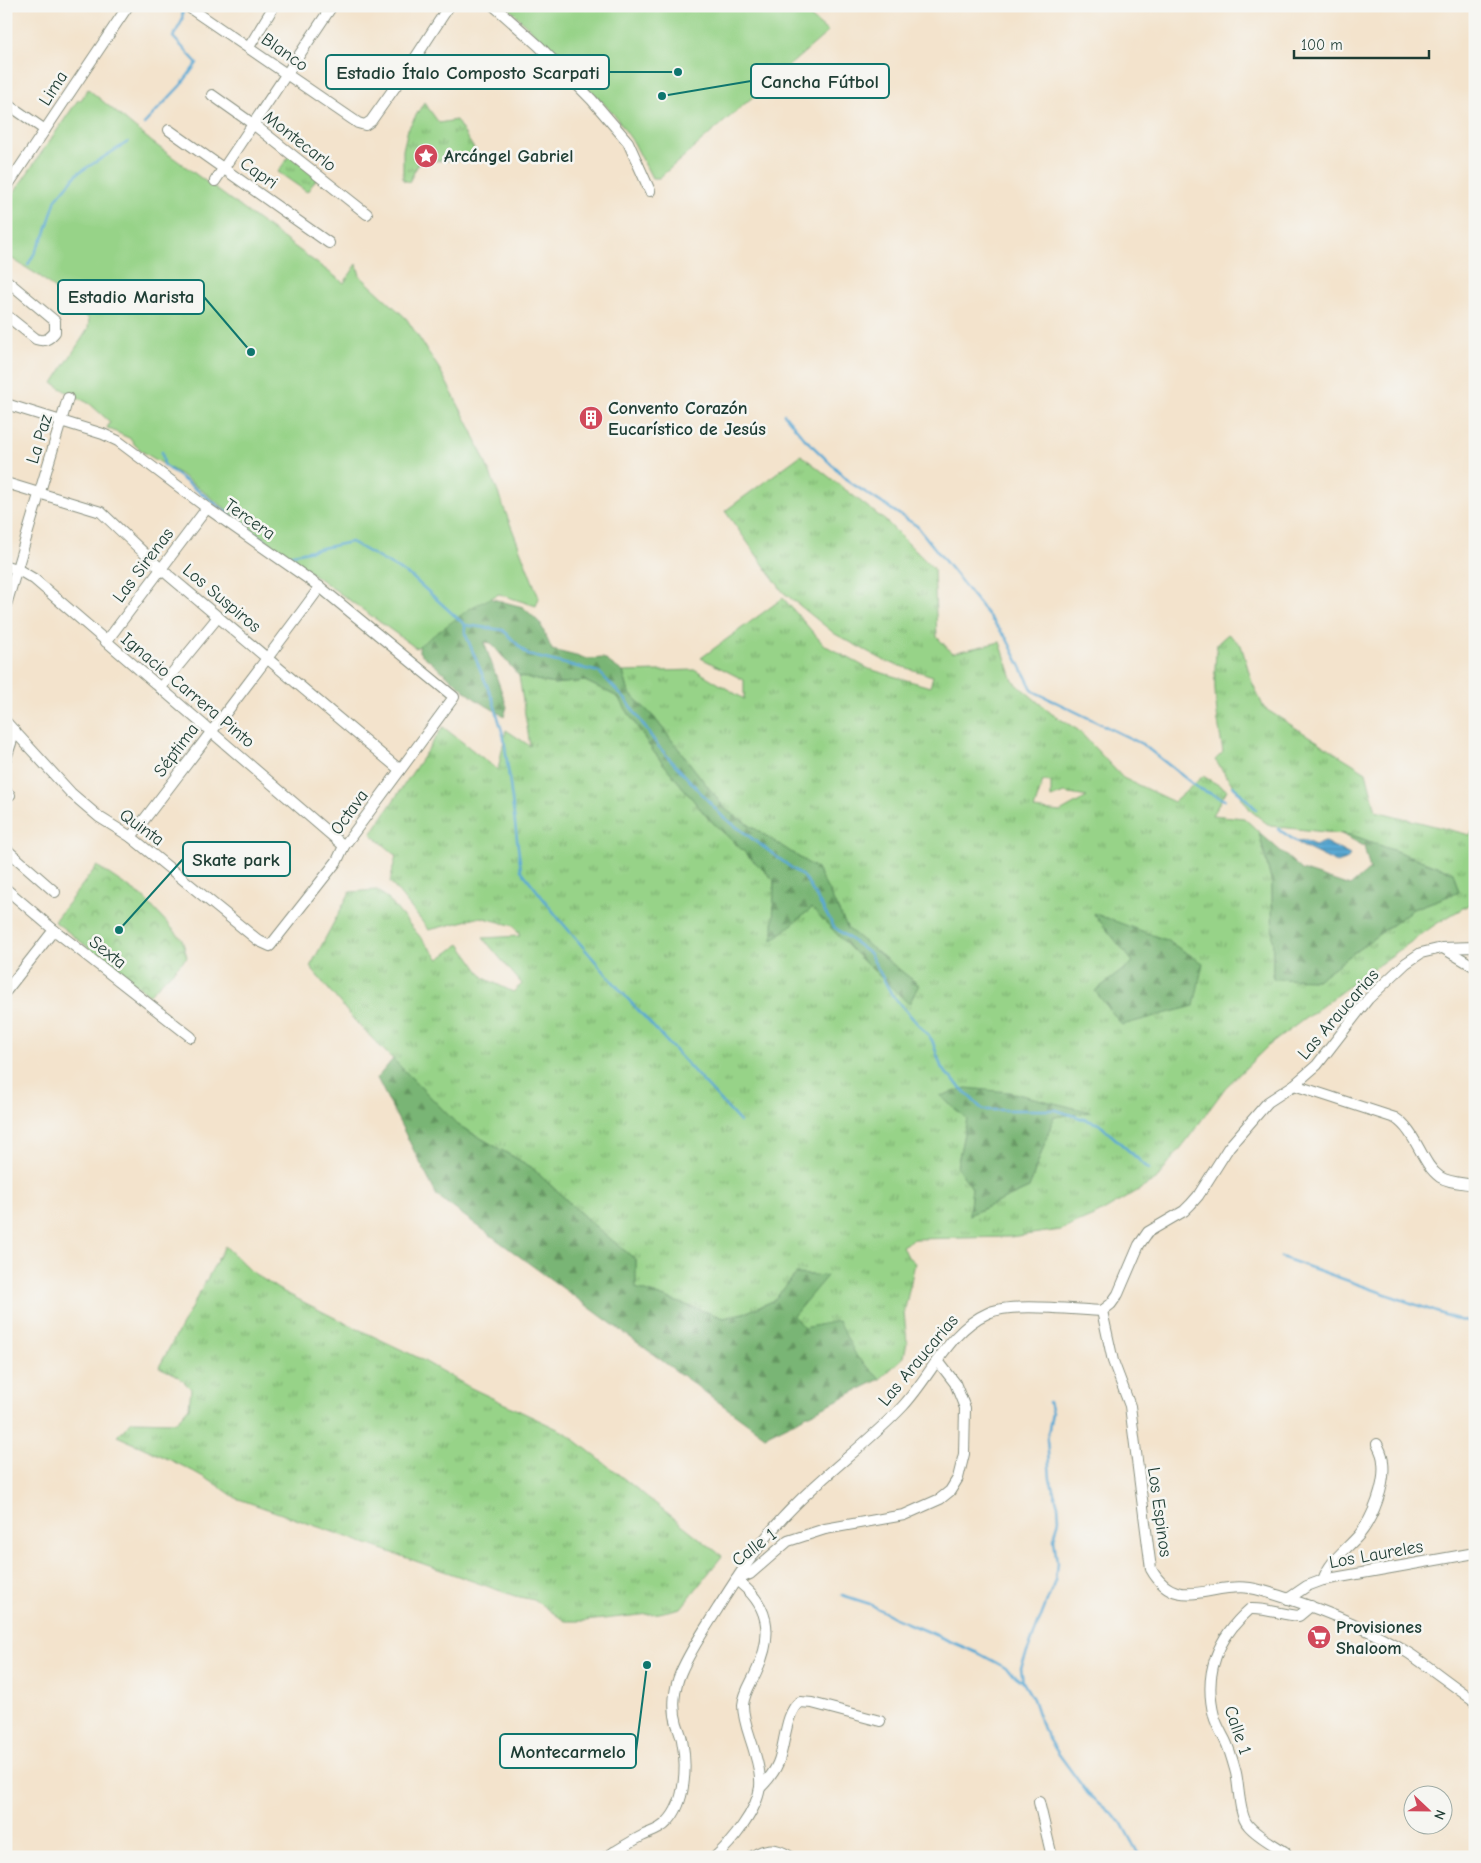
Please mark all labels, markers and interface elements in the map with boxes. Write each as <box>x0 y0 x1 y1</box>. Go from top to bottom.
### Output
scale bar <box>1294 28 1428 60</box>
street label: Blanco <box>257 29 312 76</box>
text: 100 m <box>1301 36 1343 54</box>
callout: Estadio Ítalo Composto Scarpati <box>326 55 609 89</box>
text: Estadio Ítalo Composto Scarpati <box>336 62 600 84</box>
callout: Cancha Fútbol <box>751 64 889 98</box>
street label: Lima <box>34 67 72 110</box>
text: Cancha Fútbol <box>761 71 879 93</box>
street label: Montecarlo <box>259 106 340 176</box>
place icon: Arcángel Gabriel <box>413 143 439 169</box>
place label: Arcángel Gabriel <box>444 146 573 167</box>
street label: Capri <box>236 153 282 194</box>
callout: Estadio Marista <box>58 280 204 314</box>
text: Estadio Marista <box>68 286 194 308</box>
place label: Convento Corazón Eucarístico de Jesús <box>608 398 766 440</box>
building icon: Convento Corazón Eucarístico de Jesús <box>578 405 604 431</box>
street label: La Paz <box>22 412 57 466</box>
street label: Tercera <box>220 494 279 544</box>
street label: Las Sirenas <box>109 524 178 607</box>
street label: Los Suspiros <box>178 560 265 637</box>
street label: Ignacio Carrera Pinto <box>117 628 259 752</box>
street label: Séptima <box>149 719 203 781</box>
street label: Octava <box>326 786 373 839</box>
street label: Quinta <box>115 804 168 851</box>
callout: Skate park <box>183 842 290 876</box>
text: Skate park <box>192 849 280 871</box>
street label: Sexta <box>85 931 130 973</box>
street label: Las Araucarias <box>1293 965 1383 1064</box>
street label: Las Araucarias <box>874 1310 963 1410</box>
street label: Los Espinos <box>1143 1466 1176 1558</box>
street label: Calle 1 <box>728 1524 781 1571</box>
street label: Los Laureles <box>1327 1536 1425 1573</box>
place label: Provisiones Shaloom <box>1336 1617 1422 1659</box>
supermarket icon: Provisiones Shaloom <box>1306 1624 1332 1650</box>
street label: Calle 1 <box>1219 1703 1256 1757</box>
callout: Montecarmelo <box>500 1734 636 1768</box>
text: Montecarmelo <box>510 1741 626 1763</box>
north arrow <box>1404 1786 1454 1836</box>
text: N <box>1430 1807 1449 1822</box>

